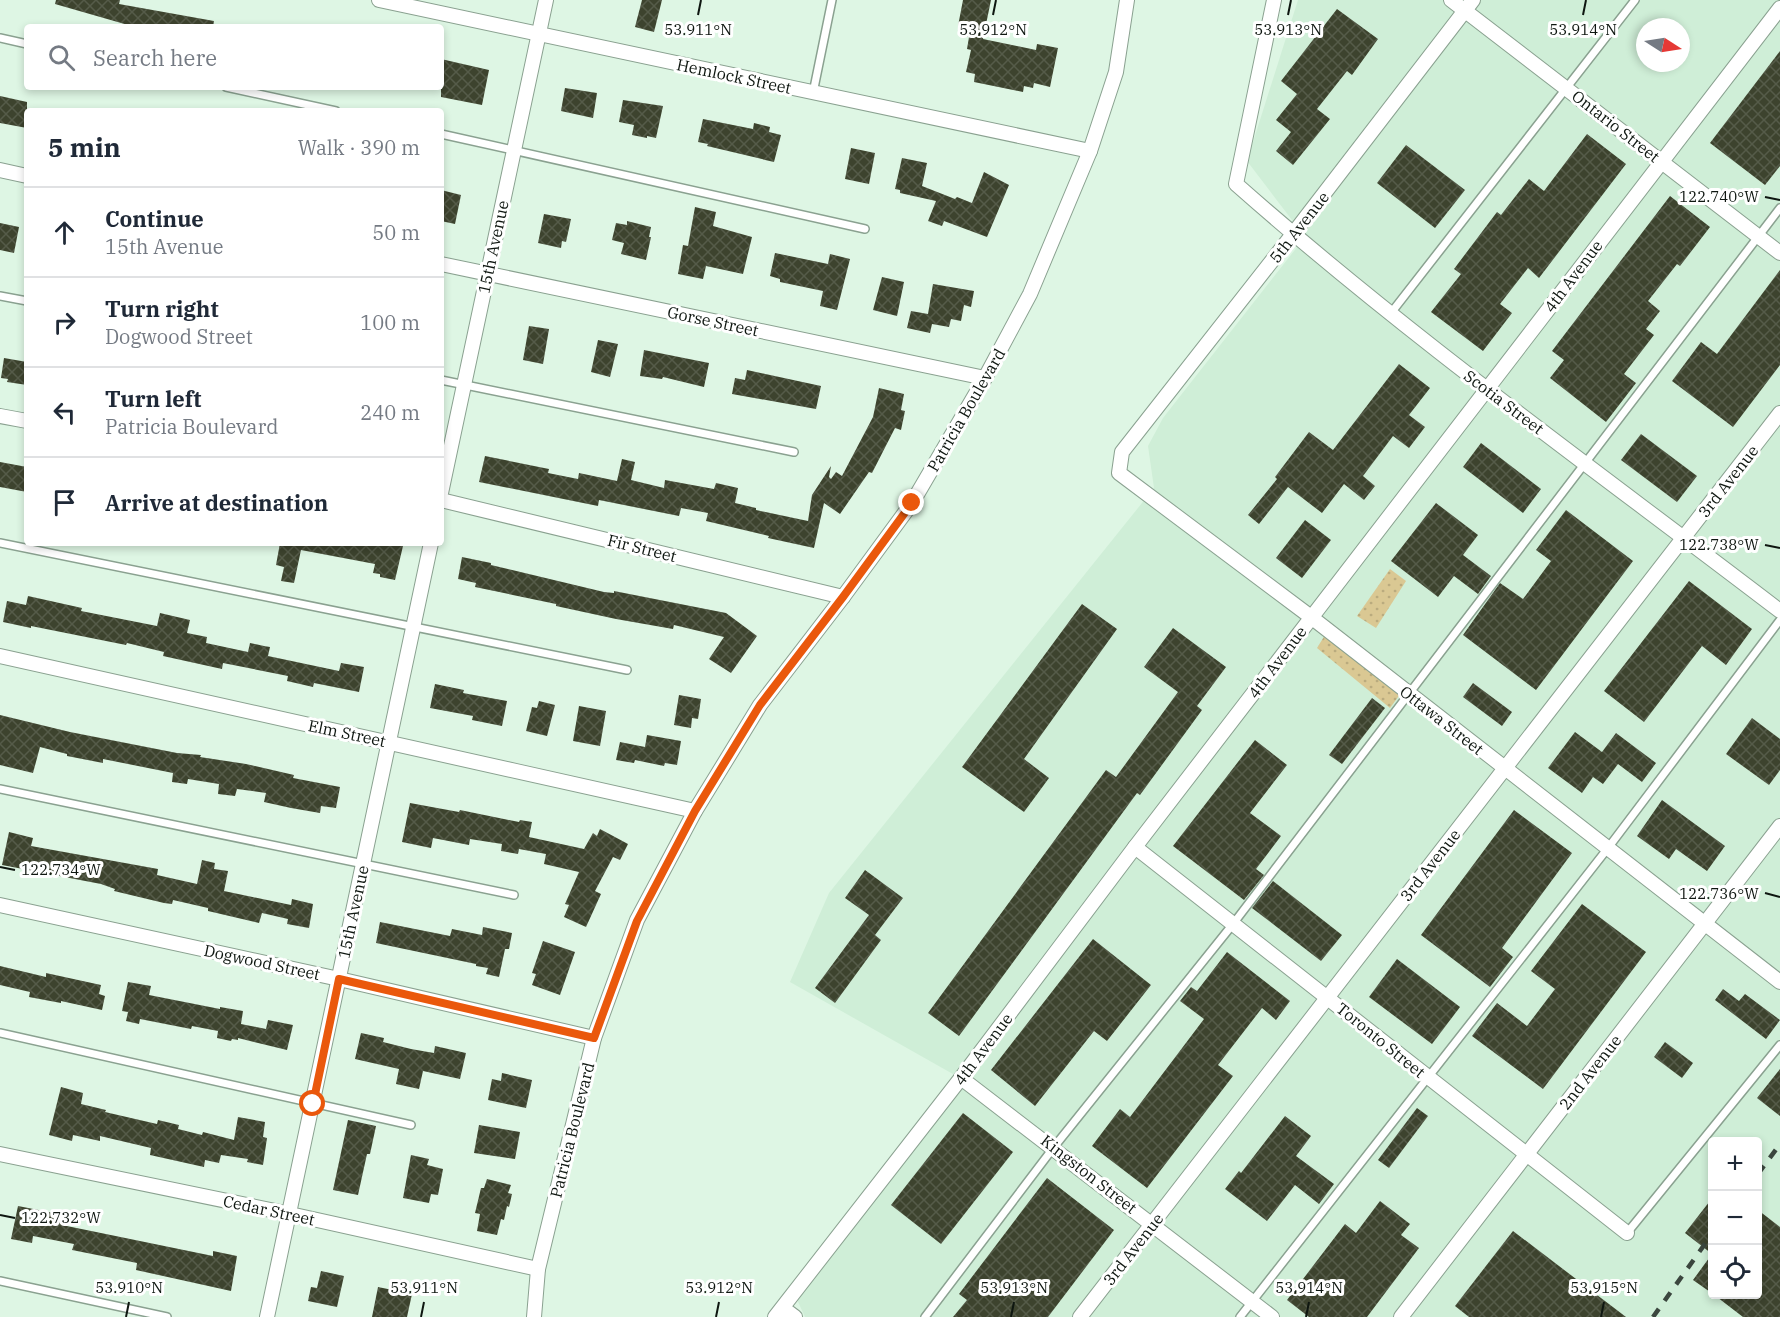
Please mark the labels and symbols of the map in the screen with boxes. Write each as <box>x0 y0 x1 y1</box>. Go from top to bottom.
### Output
north arrow <box>1636 18 1690 72</box>
text: 53.911°N <box>664 20 732 39</box>
text: 53.912°N <box>959 20 1027 39</box>
text: 53.913°N <box>1254 20 1322 39</box>
text: 53.914°N <box>1549 20 1617 39</box>
street label: Hemlock Street <box>675 54 793 98</box>
street label: Ontario Street <box>1568 86 1664 167</box>
street label: 5th Avenue <box>1265 187 1333 267</box>
text: 122.740°W <box>1679 187 1759 206</box>
street label: 15th Avenue <box>473 199 513 295</box>
street label: 4th Avenue <box>1539 236 1607 316</box>
street label: Gorse Street <box>666 302 761 340</box>
street label: Patricia Boulevard <box>923 345 1009 475</box>
street label: Scotia Street <box>1460 366 1548 439</box>
street label: 3rd Avenue <box>1694 441 1762 521</box>
route end <box>898 489 924 515</box>
street label: Fir Street <box>605 530 679 566</box>
text: 122.738°W <box>1679 535 1759 554</box>
street label: 4th Avenue <box>1243 622 1311 702</box>
street label: Ottawa Street <box>1396 681 1488 759</box>
street label: Elm Street <box>306 715 388 751</box>
street label: 3rd Avenue <box>1396 825 1464 905</box>
text: 122.734°W <box>21 860 101 879</box>
street label: 15th Avenue <box>333 864 373 960</box>
text: 122.736°W <box>1679 884 1759 903</box>
street label: Dogwood Street <box>202 940 322 984</box>
street label: Toronto Street <box>1333 998 1430 1082</box>
street label: 4th Avenue <box>949 1009 1017 1089</box>
street label: 2nd Avenue <box>1555 1031 1625 1113</box>
street label: Patricia Boulevard <box>546 1060 599 1200</box>
route start <box>299 1090 325 1116</box>
street label: Kingston Street <box>1037 1130 1141 1218</box>
street label: Cedar Street <box>221 1191 317 1230</box>
text: 122.732°W <box>21 1208 101 1227</box>
street label: 3rd Avenue <box>1099 1209 1167 1289</box>
text: 53.910°N <box>95 1278 163 1297</box>
text: 53.911°N <box>390 1278 458 1297</box>
text: 53.912°N <box>685 1278 753 1297</box>
text: 53.913°N <box>980 1278 1048 1297</box>
text: 53.914°N <box>1275 1278 1343 1297</box>
text: 53.915°N <box>1570 1278 1638 1297</box>

